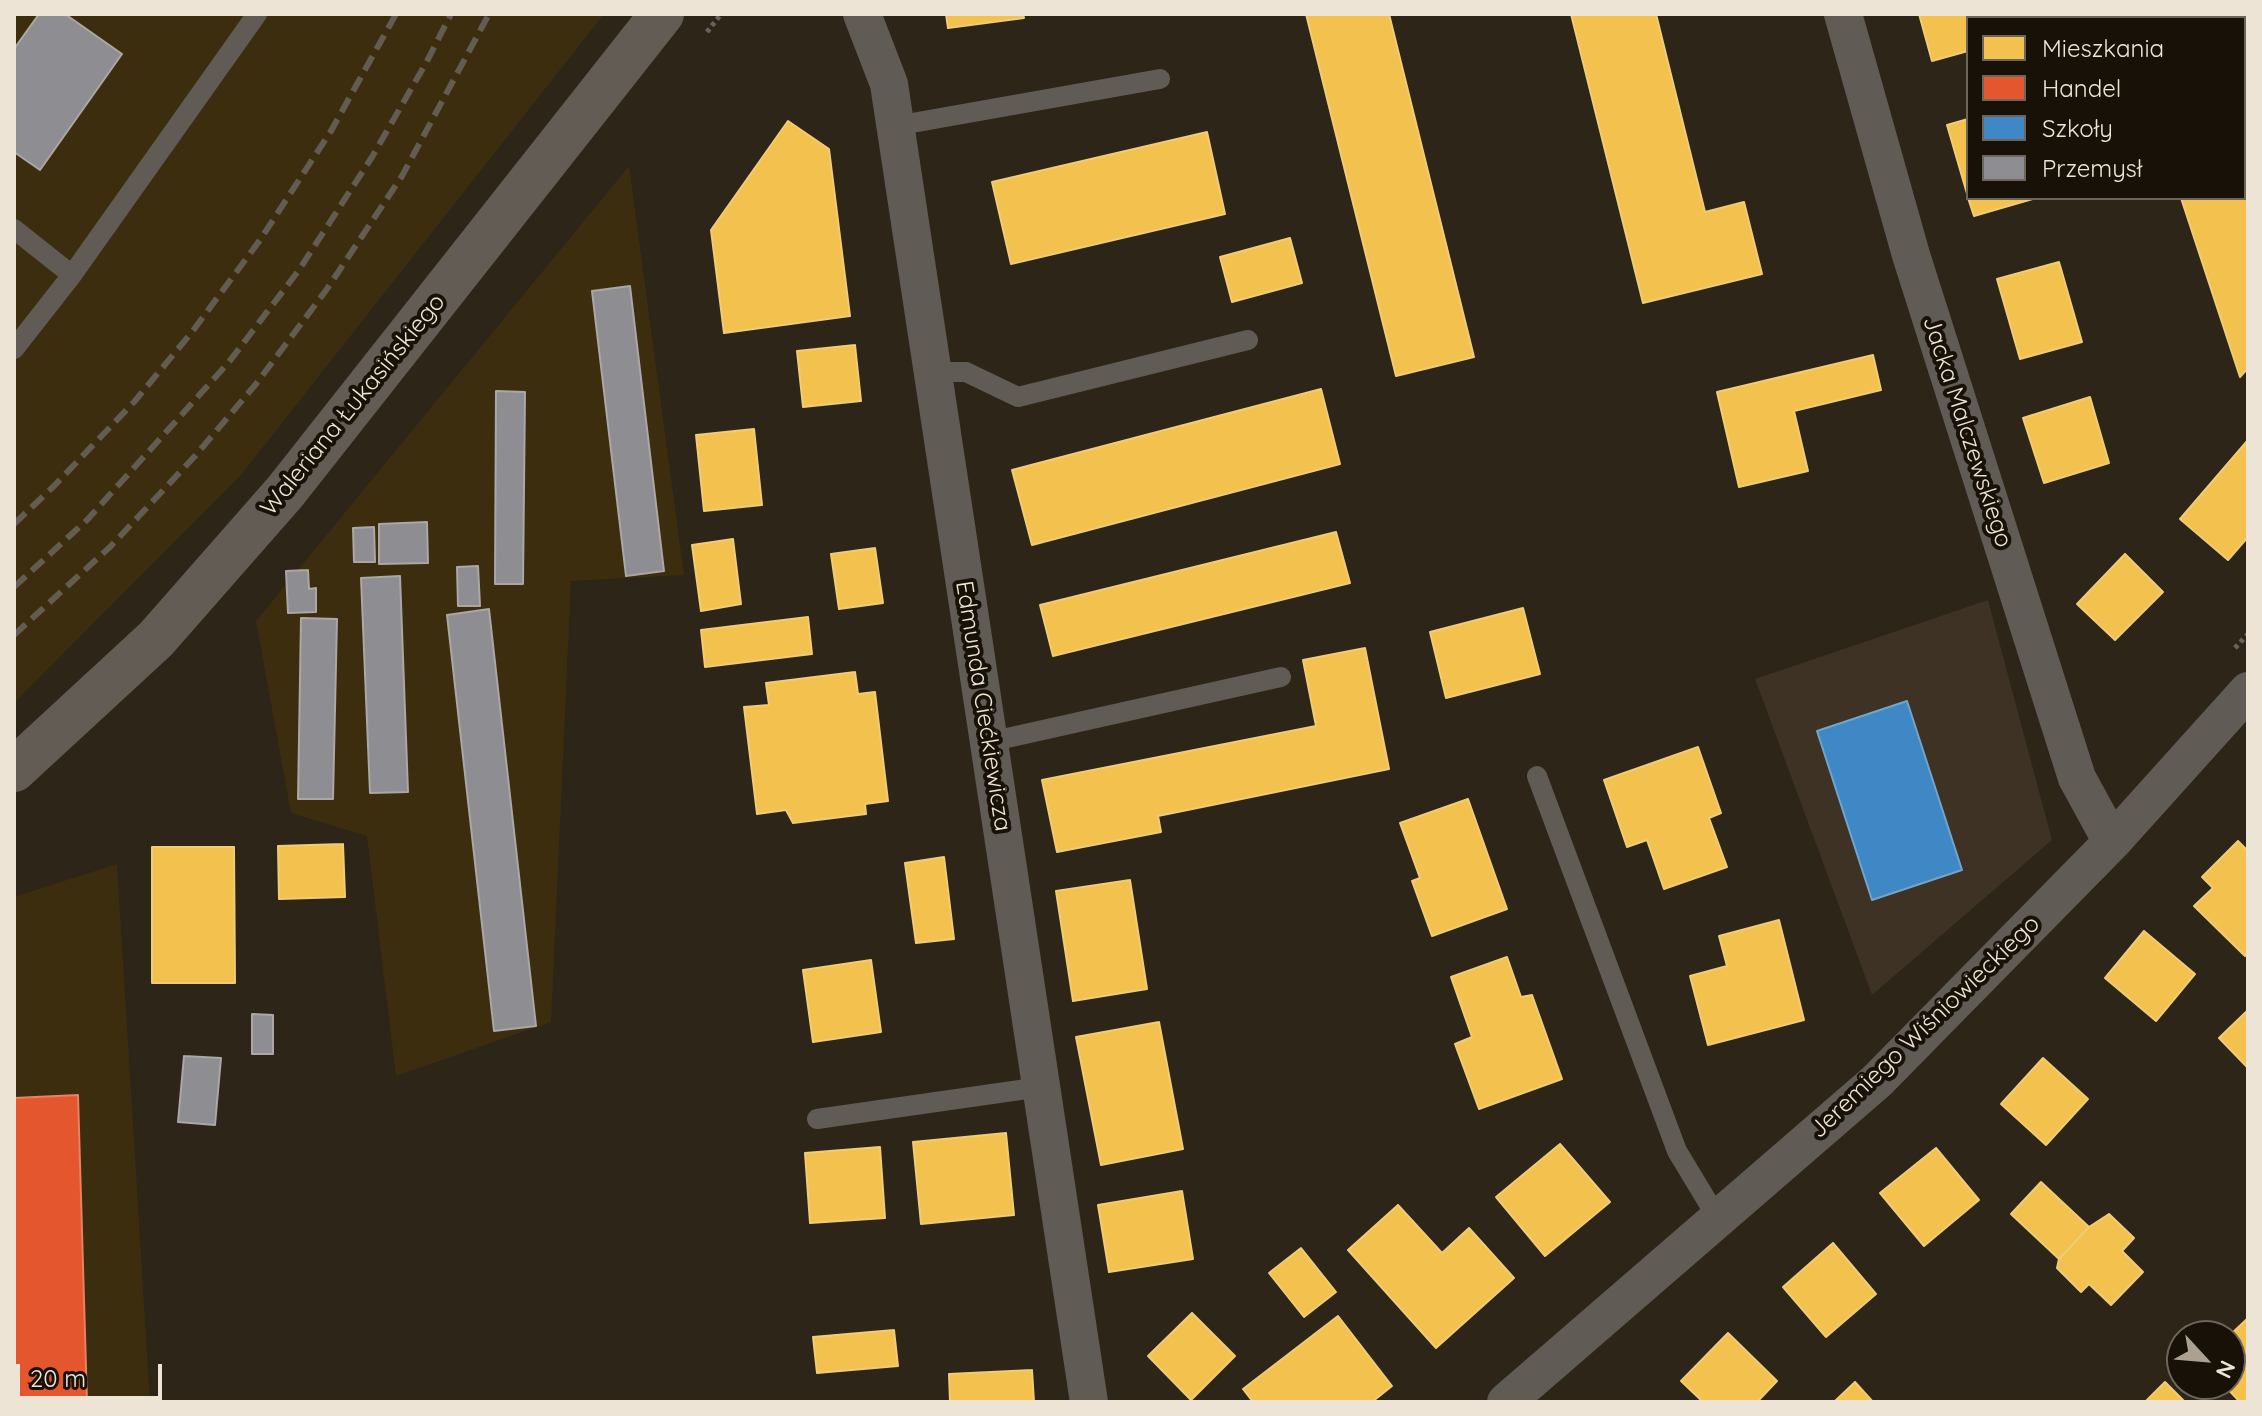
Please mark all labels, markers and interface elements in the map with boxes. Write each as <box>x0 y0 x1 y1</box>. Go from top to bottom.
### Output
legend <box>1966 16 2246 200</box>
text: Mieszkania <box>2042 33 2164 63</box>
text: Handel <box>2042 73 2121 103</box>
text: Szkoły <box>2042 113 2113 143</box>
text: Przemysł <box>2042 153 2142 183</box>
street label: Waleriana Łukasińskiego <box>255 288 451 522</box>
street label: Jacka Malczewskiego <box>1916 313 2018 551</box>
street label: Edmunda Ciećkiewicza <box>949 579 1017 833</box>
street label: Jeremiego Wiśniowieckiego <box>1804 910 2046 1144</box>
north arrow <box>2166 1320 2246 1400</box>
scale bar <box>20 1348 166 1398</box>
text: N <box>2210 1356 2242 1383</box>
text: 20 m <box>30 1363 86 1393</box>

